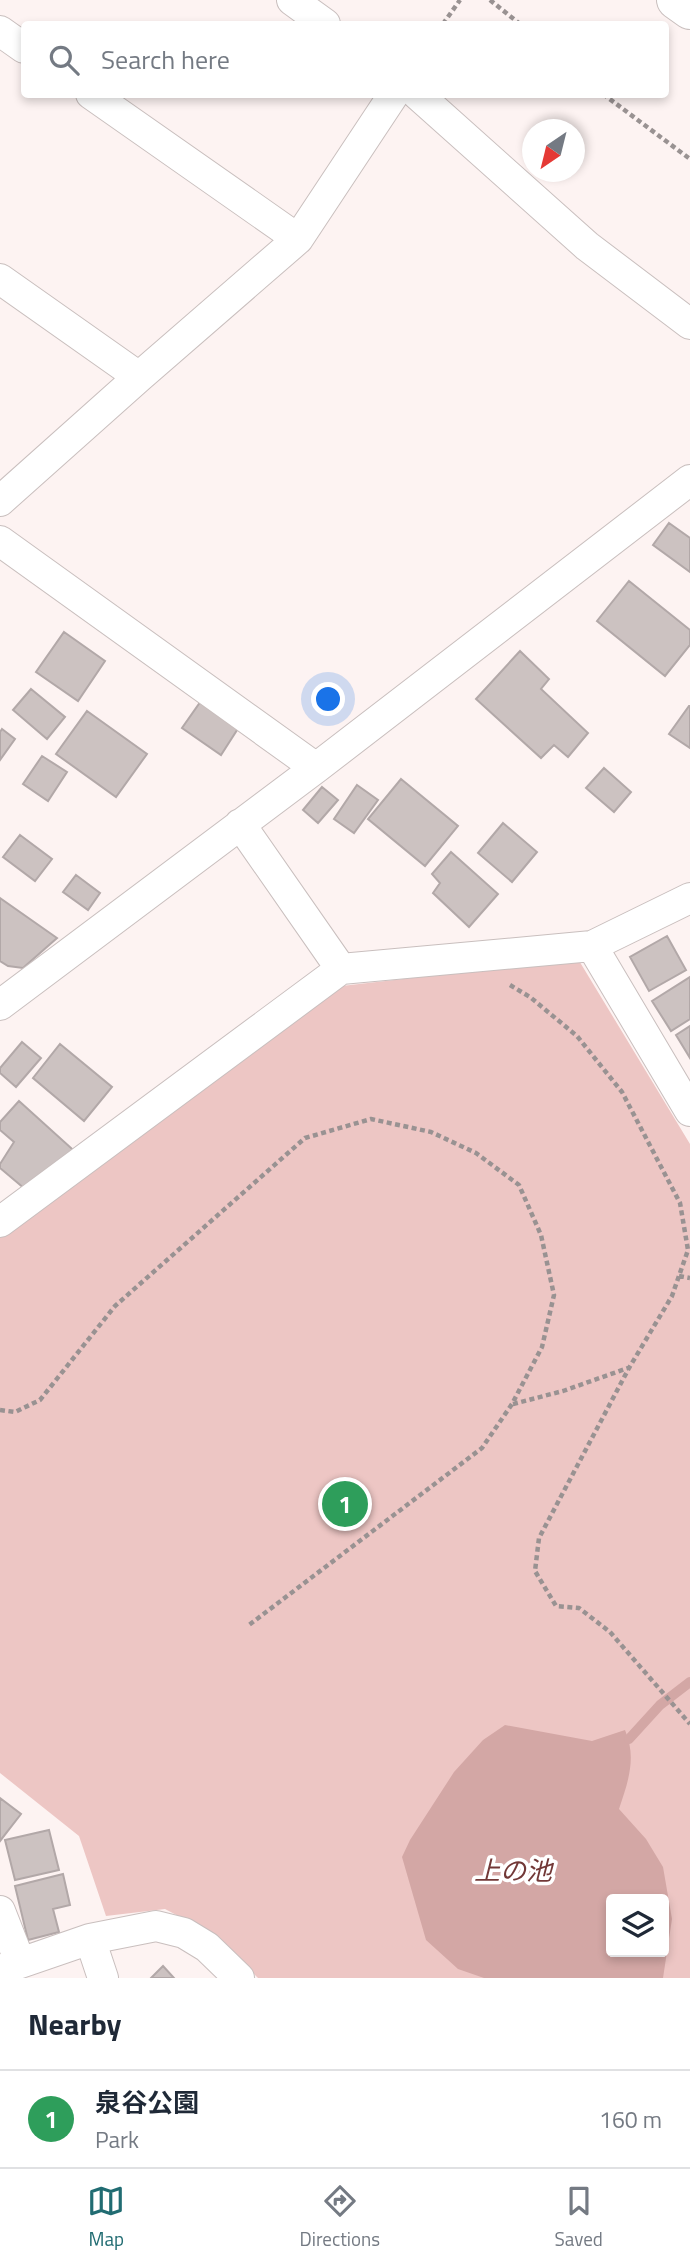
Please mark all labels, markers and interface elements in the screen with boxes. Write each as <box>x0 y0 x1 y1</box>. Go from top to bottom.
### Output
search box <box>21 21 669 98</box>
text: Search here <box>101 40 230 79</box>
icon: search <box>45 41 83 79</box>
north arrow <box>522 119 585 182</box>
your location <box>311 682 345 716</box>
pin: 1 <box>322 1478 368 1530</box>
water label: 上の池 <box>474 1851 555 1890</box>
map controls <box>606 1894 669 1957</box>
button: layers <box>606 1894 669 1957</box>
text: Nearby <box>28 2001 121 2047</box>
text: 泉谷公園 <box>95 2083 199 2122</box>
text: 1 <box>45 2102 57 2137</box>
text: 160 m <box>599 2102 662 2137</box>
text: Park <box>95 2122 139 2157</box>
tab: Map <box>87 2182 125 2253</box>
tab: Directions <box>300 2182 380 2253</box>
tab: Saved <box>554 2182 603 2253</box>

